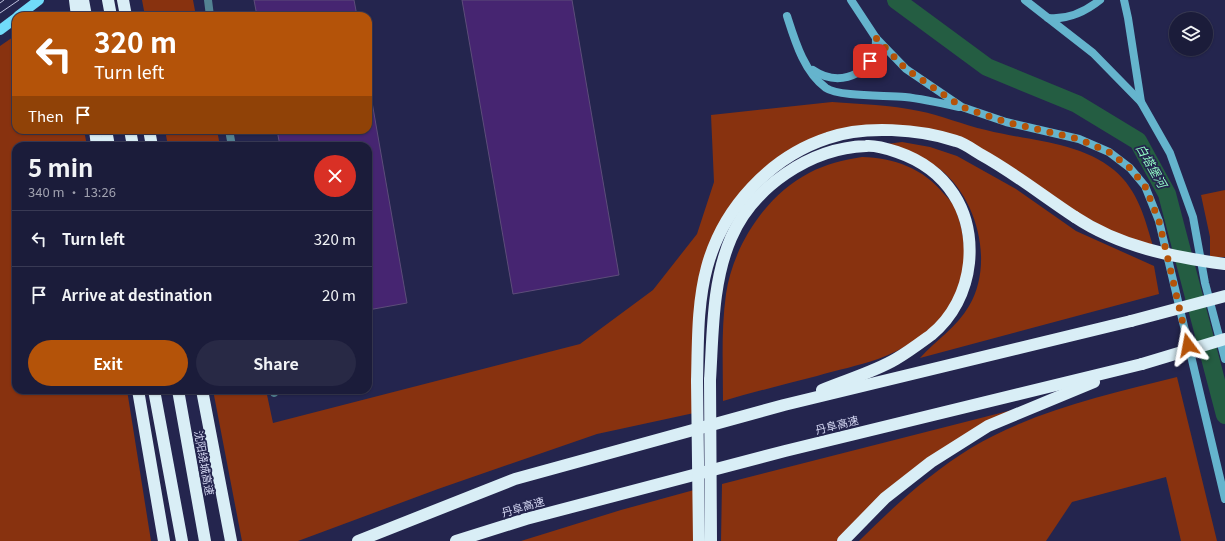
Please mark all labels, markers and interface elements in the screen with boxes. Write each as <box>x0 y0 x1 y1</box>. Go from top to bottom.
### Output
map controls <box>1169 12 1213 56</box>
button: layers <box>1169 12 1213 56</box>
text: 320 m <box>94 21 177 61</box>
icon: left <box>28 28 80 80</box>
pin <box>853 44 887 78</box>
icon: arrive <box>859 50 881 72</box>
text: Turn left <box>94 58 164 84</box>
icon: arrive <box>72 104 94 126</box>
text: Then <box>28 105 64 126</box>
water label: 白塔堡河 <box>1133 140 1173 192</box>
text: 5 min <box>28 149 93 184</box>
button: close <box>314 155 356 197</box>
text: 340 m · 13:26 <box>28 182 116 201</box>
icon: left <box>28 228 50 250</box>
text: Turn left <box>62 228 125 249</box>
text: 320 m <box>314 228 356 249</box>
icon: arrive <box>28 284 50 306</box>
text: Arrive at destination <box>62 284 212 305</box>
text: 20 m <box>322 284 356 305</box>
position arrow <box>1167 324 1209 366</box>
button: Exit <box>28 340 188 386</box>
button: Share <box>196 340 356 386</box>
street label: 丹阜高速 <box>813 411 860 437</box>
street label: 沈阳绕城高速 <box>191 429 219 497</box>
street label: 丹阜高速 <box>499 492 546 520</box>

